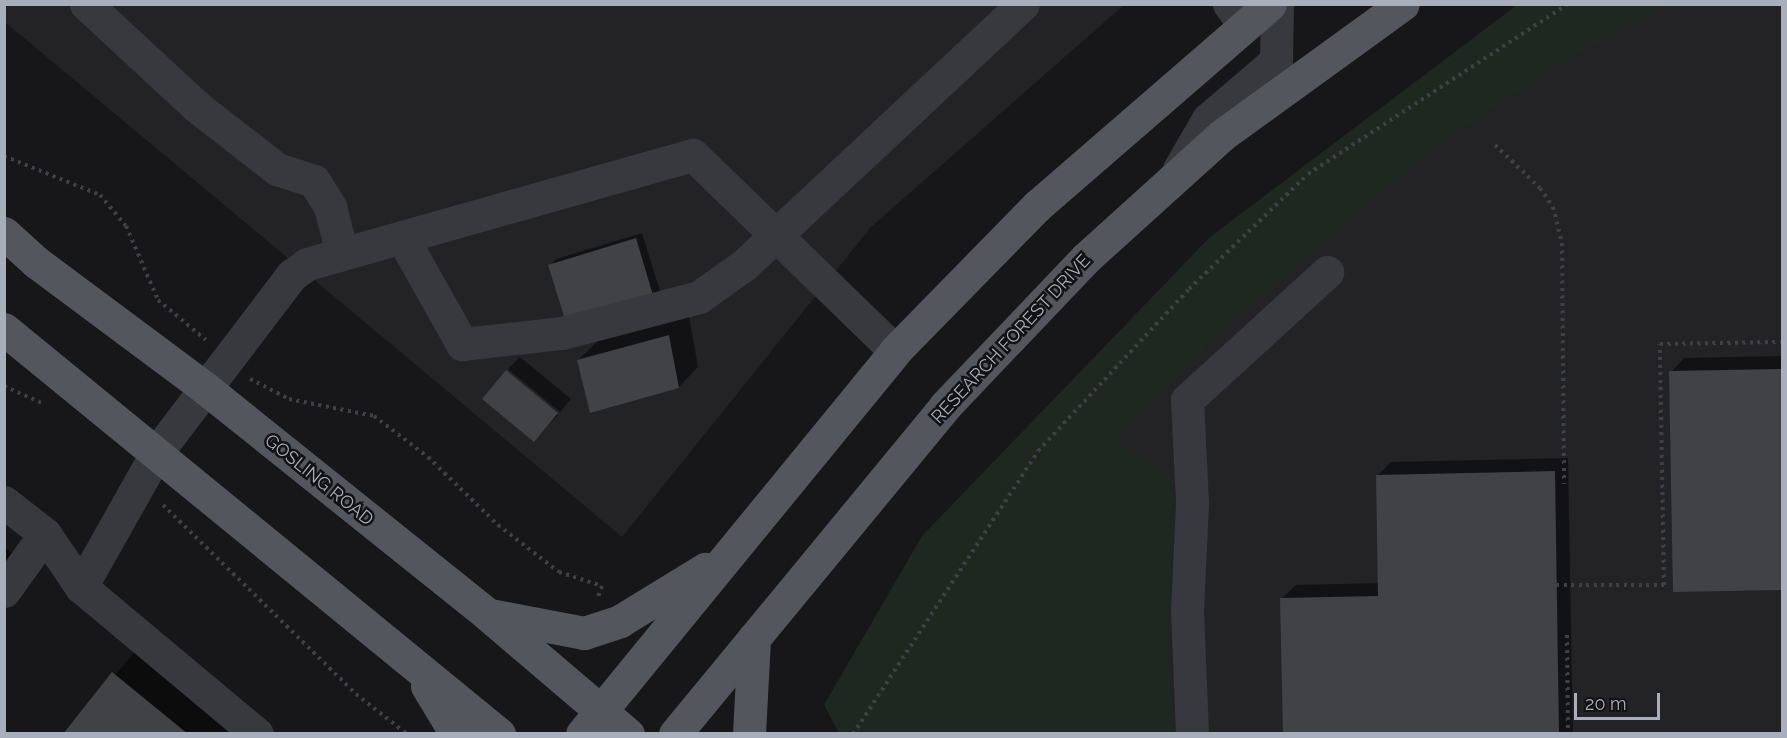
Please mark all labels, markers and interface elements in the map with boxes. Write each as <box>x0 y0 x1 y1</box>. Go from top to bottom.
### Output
street label: RESEARCH FOREST DRIVE <box>927 250 1095 428</box>
street label: GOSLING ROAD <box>260 430 378 530</box>
scale bar <box>1577 681 1662 719</box>
text: 20 m <box>1585 693 1627 714</box>

